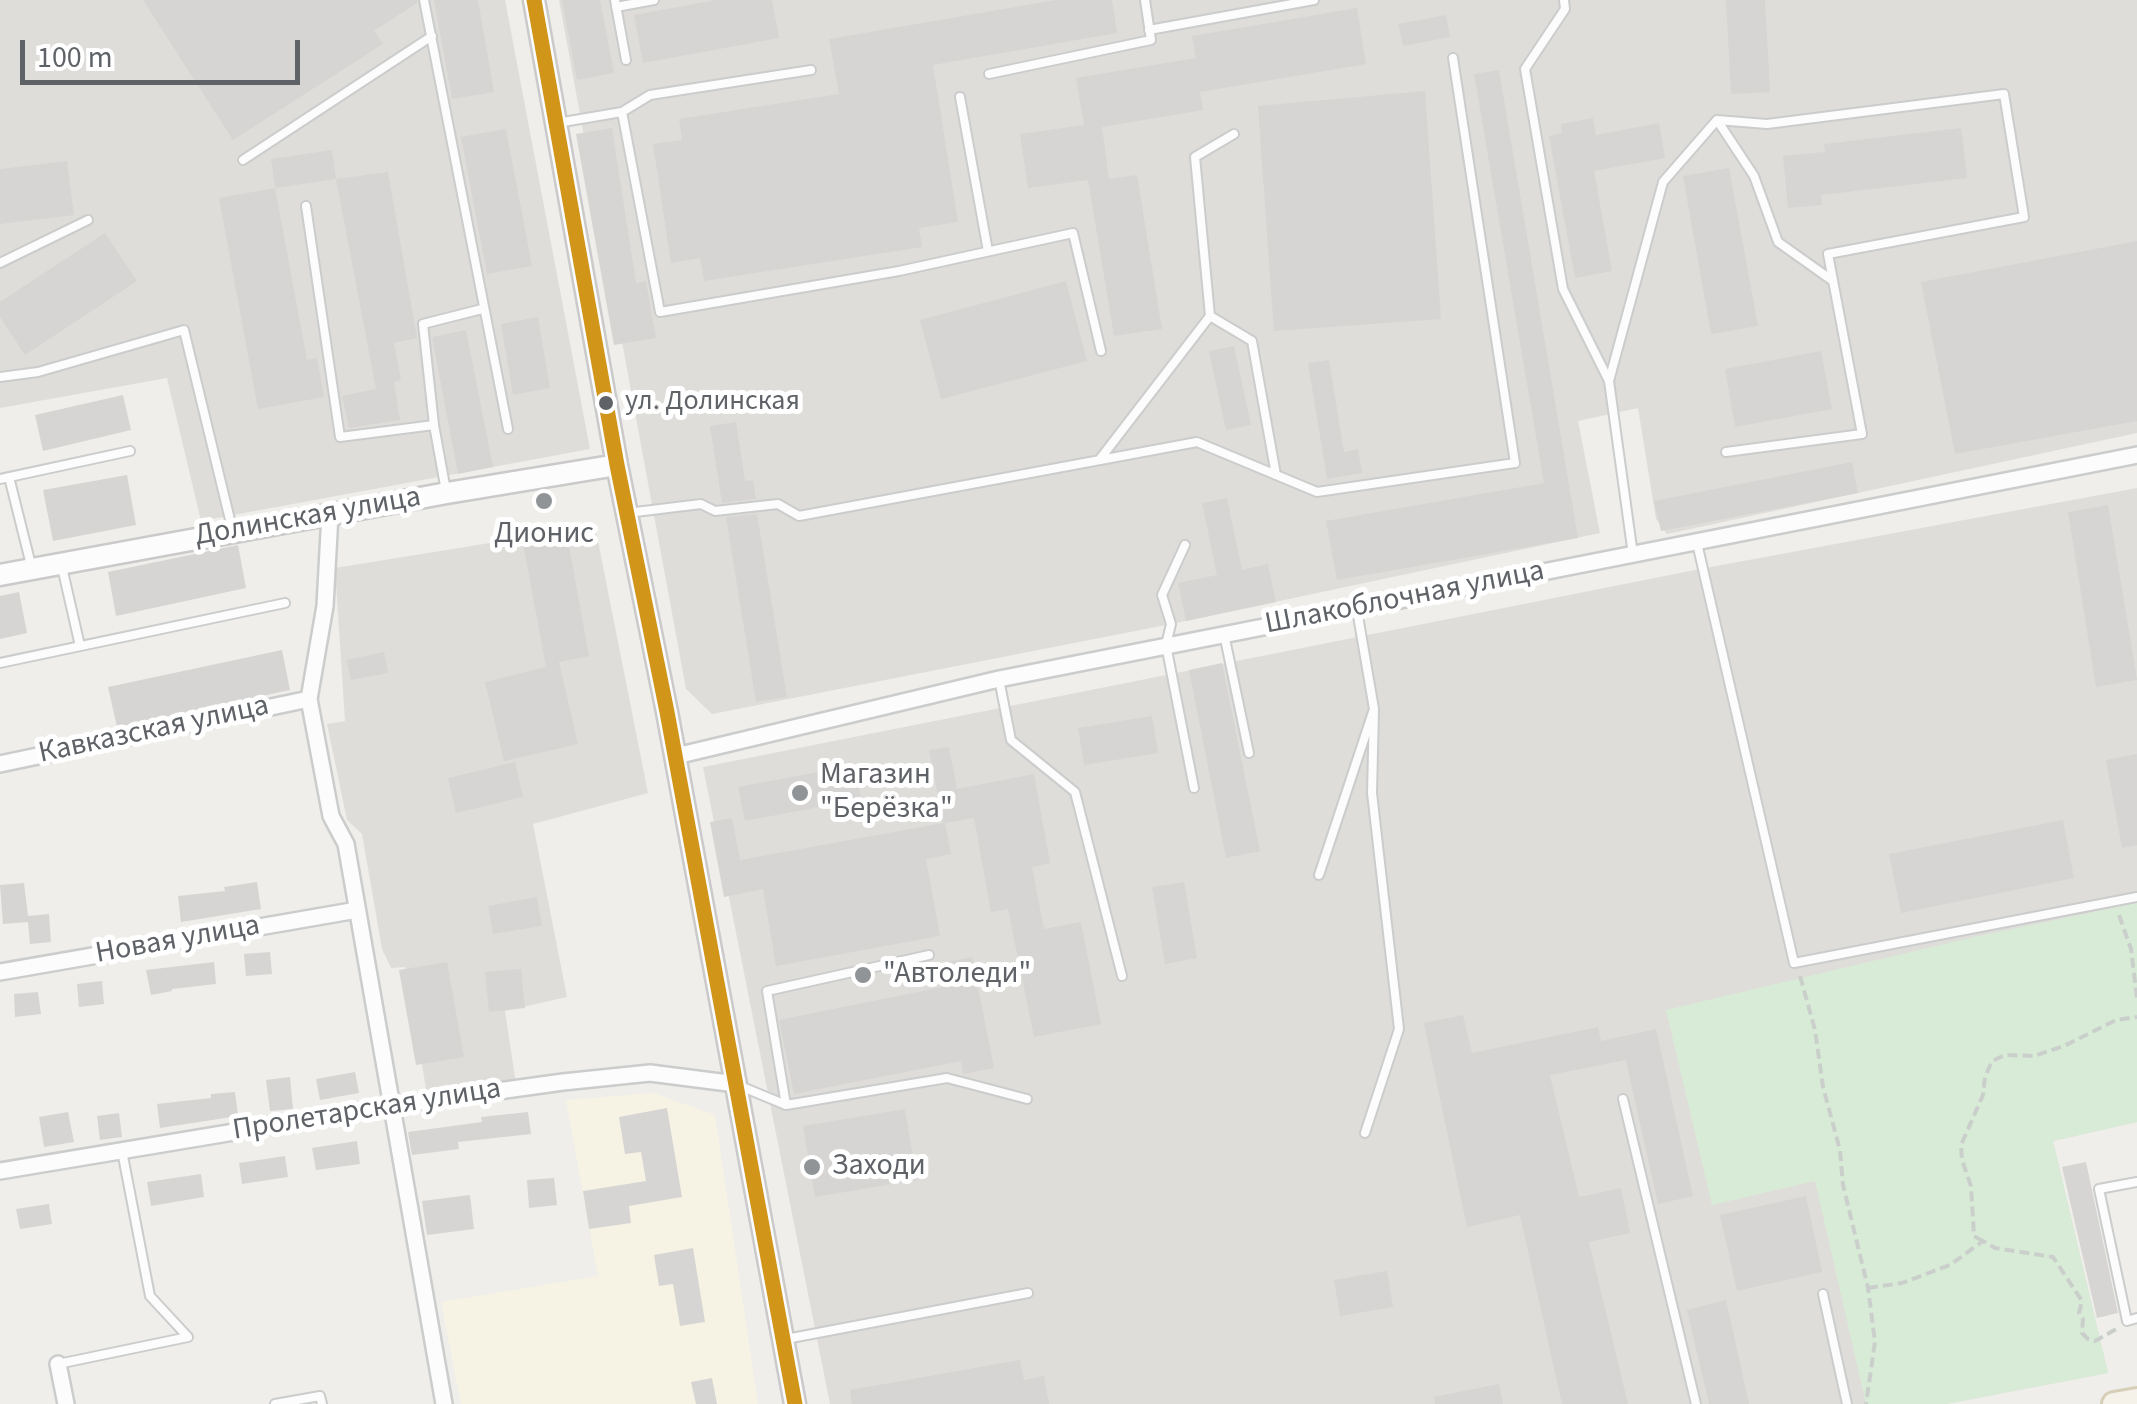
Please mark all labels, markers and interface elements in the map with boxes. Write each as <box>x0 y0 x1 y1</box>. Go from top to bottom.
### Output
scale bar <box>25 20 305 82</box>
text: 100 m <box>37 36 113 79</box>
place label: ул. Долинская <box>625 386 800 420</box>
marker: ул. Долинская <box>596 393 616 413</box>
street label: Долинская улица <box>192 480 424 556</box>
marker: Дионис <box>533 490 555 512</box>
place label: Дионис <box>494 517 594 553</box>
street label: Шлакоблочная улица <box>1262 554 1548 644</box>
street label: Кавказская улица <box>36 689 272 773</box>
place label: Магазин "Берёзка" <box>820 758 953 828</box>
marker: Магазин "Берёзка" <box>789 782 811 804</box>
street label: Новая улица <box>93 909 263 973</box>
place label: "Автоледи" <box>883 957 1031 993</box>
marker: "Автоледи" <box>852 964 874 986</box>
street label: Пролетарская улица <box>230 1072 504 1150</box>
place label: Заходи <box>832 1149 926 1185</box>
marker: Заходи <box>801 1156 823 1178</box>

